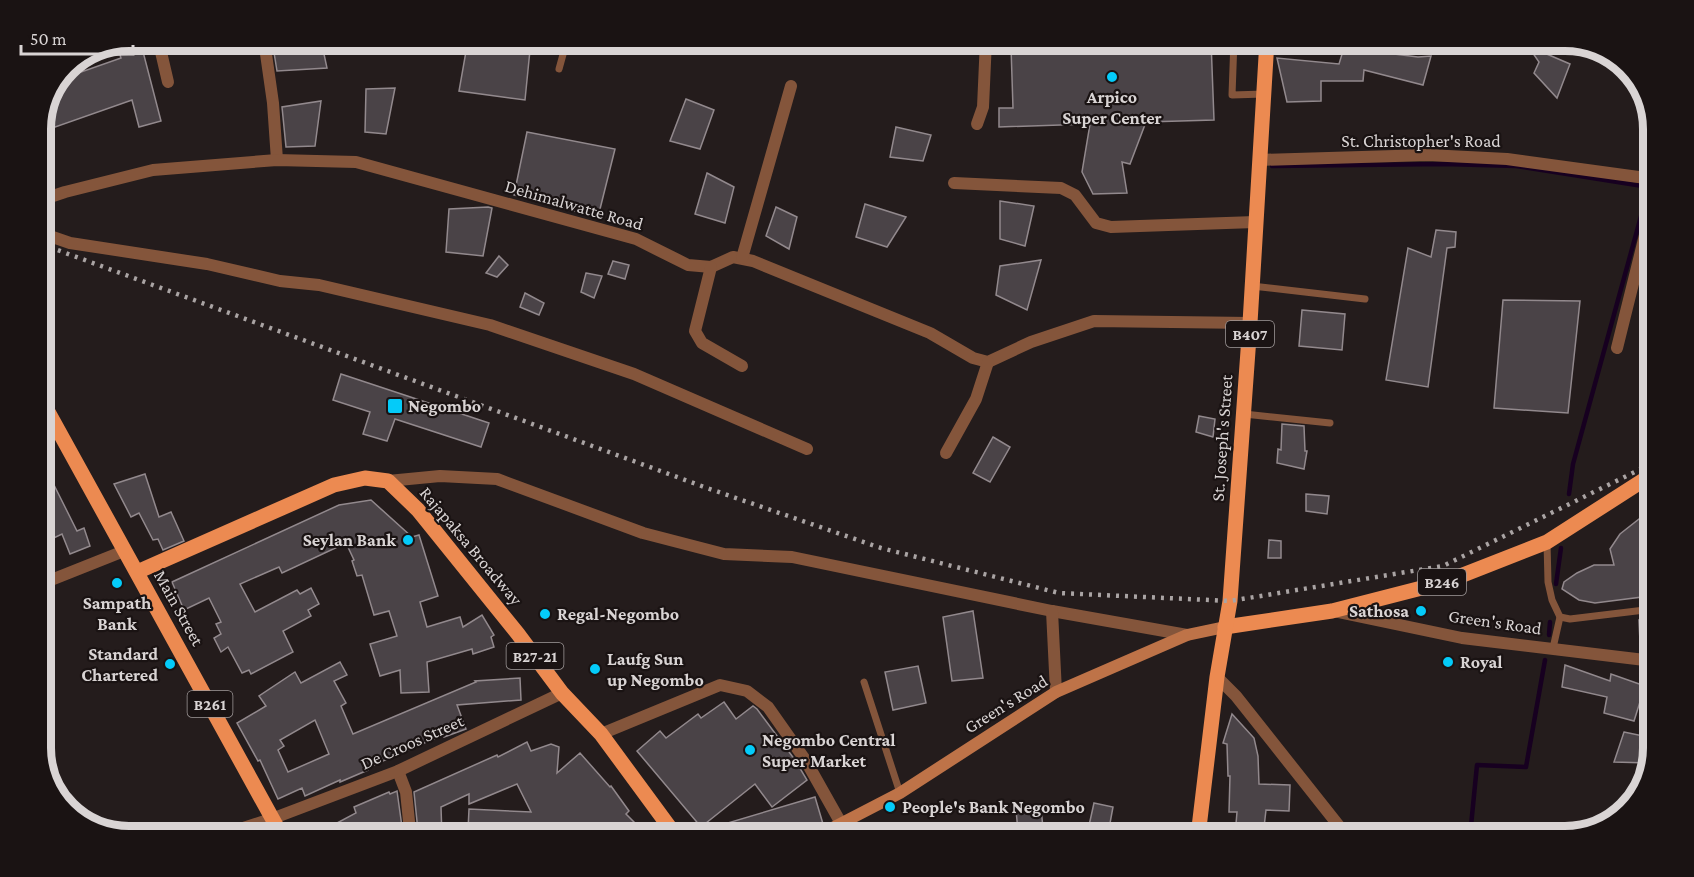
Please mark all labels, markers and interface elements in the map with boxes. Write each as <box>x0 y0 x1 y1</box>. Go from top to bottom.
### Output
scale bar <box>21 18 134 56</box>
text: 50 m <box>30 29 67 49</box>
marker: Arpico Super Center <box>1105 70 1119 84</box>
place label: Arpico Super Center <box>1062 87 1162 128</box>
street label: St. Christopher's Road <box>1341 131 1501 151</box>
street label: Dehimalwatte Road <box>503 176 646 234</box>
road number: B407 <box>1226 321 1274 347</box>
street label: St. Joseph's Street <box>1208 373 1236 502</box>
place label: Negombo <box>408 396 481 416</box>
marker: Negombo <box>386 397 404 415</box>
street label: Rajapaksa Broadway <box>415 483 527 610</box>
place label: Seylan Bank <box>303 530 396 550</box>
marker: Seylan Bank <box>401 533 415 547</box>
street label: Main Street <box>150 567 208 650</box>
road number: B246 <box>1418 569 1466 595</box>
marker: Sampath Bank <box>110 576 124 590</box>
place label: Sampath Bank <box>83 593 152 634</box>
place label: Sathosa <box>1349 601 1409 621</box>
place label: Regal-Negombo <box>557 604 679 624</box>
marker: Sathosa <box>1414 604 1428 618</box>
street label: Green's Road <box>1447 606 1543 639</box>
marker: Regal-Negombo <box>538 607 552 621</box>
road number: B27-21 <box>506 643 564 669</box>
place label: Standard Chartered <box>81 644 158 685</box>
place label: Laufg Sun up Negombo <box>607 649 704 690</box>
place label: Royal <box>1460 652 1503 672</box>
marker: Royal <box>1441 655 1455 669</box>
marker: Standard Chartered <box>163 657 177 671</box>
marker: Laufg Sun up Negombo <box>588 662 602 676</box>
street label: Green's Road <box>961 670 1052 737</box>
road number: B261 <box>188 691 232 717</box>
street label: De Croos Street <box>358 710 467 774</box>
place label: Negombo Central Super Market <box>762 730 896 771</box>
marker: Negombo Central Super Market <box>743 743 757 757</box>
place label: People's Bank Negombo <box>902 797 1085 817</box>
marker: People's Bank Negombo <box>883 800 897 814</box>

